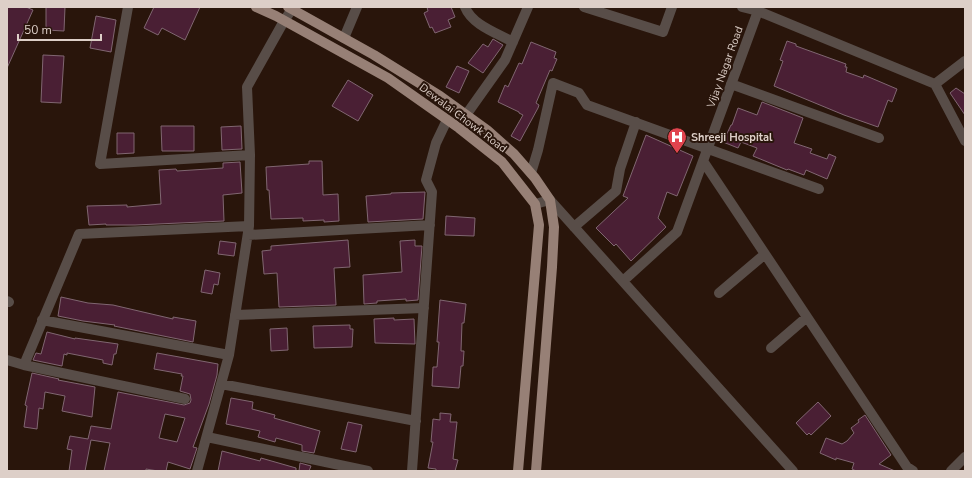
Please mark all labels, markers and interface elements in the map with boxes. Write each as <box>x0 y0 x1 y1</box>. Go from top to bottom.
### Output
scale bar <box>18 16 101 42</box>
text: 50 m <box>24 22 52 38</box>
street label: Vijay Nagar Road <box>703 24 747 111</box>
street label: Dewalai Chowk Road <box>416 80 510 156</box>
hospital icon: Shreeji Hospital <box>666 126 688 154</box>
place label: Shreeji Hospital <box>691 130 773 145</box>

